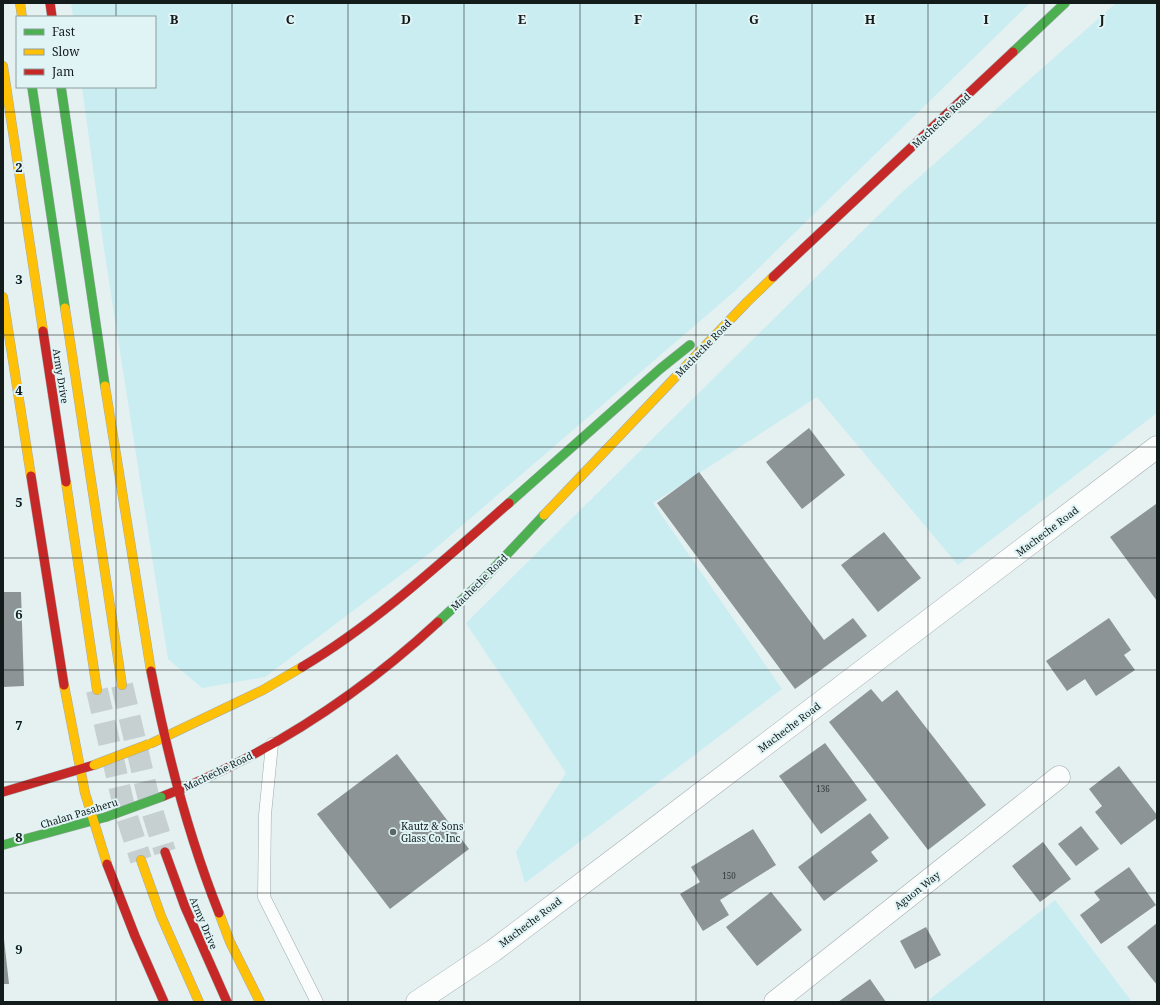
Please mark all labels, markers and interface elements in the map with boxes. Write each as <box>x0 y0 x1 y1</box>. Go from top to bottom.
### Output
text: B <box>170 10 179 28</box>
text: C <box>286 10 295 28</box>
text: D <box>401 10 411 28</box>
text: E <box>518 10 527 28</box>
text: F <box>634 10 642 28</box>
text: G <box>749 10 759 28</box>
text: H <box>865 10 876 28</box>
text: I <box>983 10 989 28</box>
text: J <box>1098 10 1105 28</box>
legend <box>16 16 156 88</box>
text: Fast <box>52 23 75 40</box>
text: Slow <box>52 43 80 60</box>
text: Jam <box>51 63 74 80</box>
street label: Macheche Road <box>909 89 973 151</box>
text: 2 <box>15 158 23 176</box>
text: 3 <box>15 270 23 288</box>
street label: Macheche Road <box>672 316 734 380</box>
street label: Army Drive <box>50 347 72 405</box>
text: 4 <box>15 381 23 399</box>
text: 5 <box>15 493 23 511</box>
street label: Macheche Road <box>1013 503 1081 559</box>
street label: Macheche Road <box>448 551 510 613</box>
text: 6 <box>15 605 23 623</box>
street label: Macheche Road <box>755 699 823 755</box>
text: 7 <box>15 716 23 734</box>
street label: Macheche Road <box>181 748 255 794</box>
house number: 136 <box>816 783 830 794</box>
street label: Chalan Pasaheru <box>38 794 120 831</box>
place label: Kautz & Sons Glass Co. Inc <box>401 819 464 845</box>
marker: Kautz & Sons Glass Co. Inc <box>388 827 398 837</box>
text: 8 <box>15 828 23 846</box>
street label: Aguon Way <box>891 868 943 912</box>
house number: 150 <box>722 870 736 881</box>
street label: Macheche Road <box>496 894 564 950</box>
street label: Army Drive <box>187 895 221 951</box>
text: 9 <box>15 940 23 958</box>

